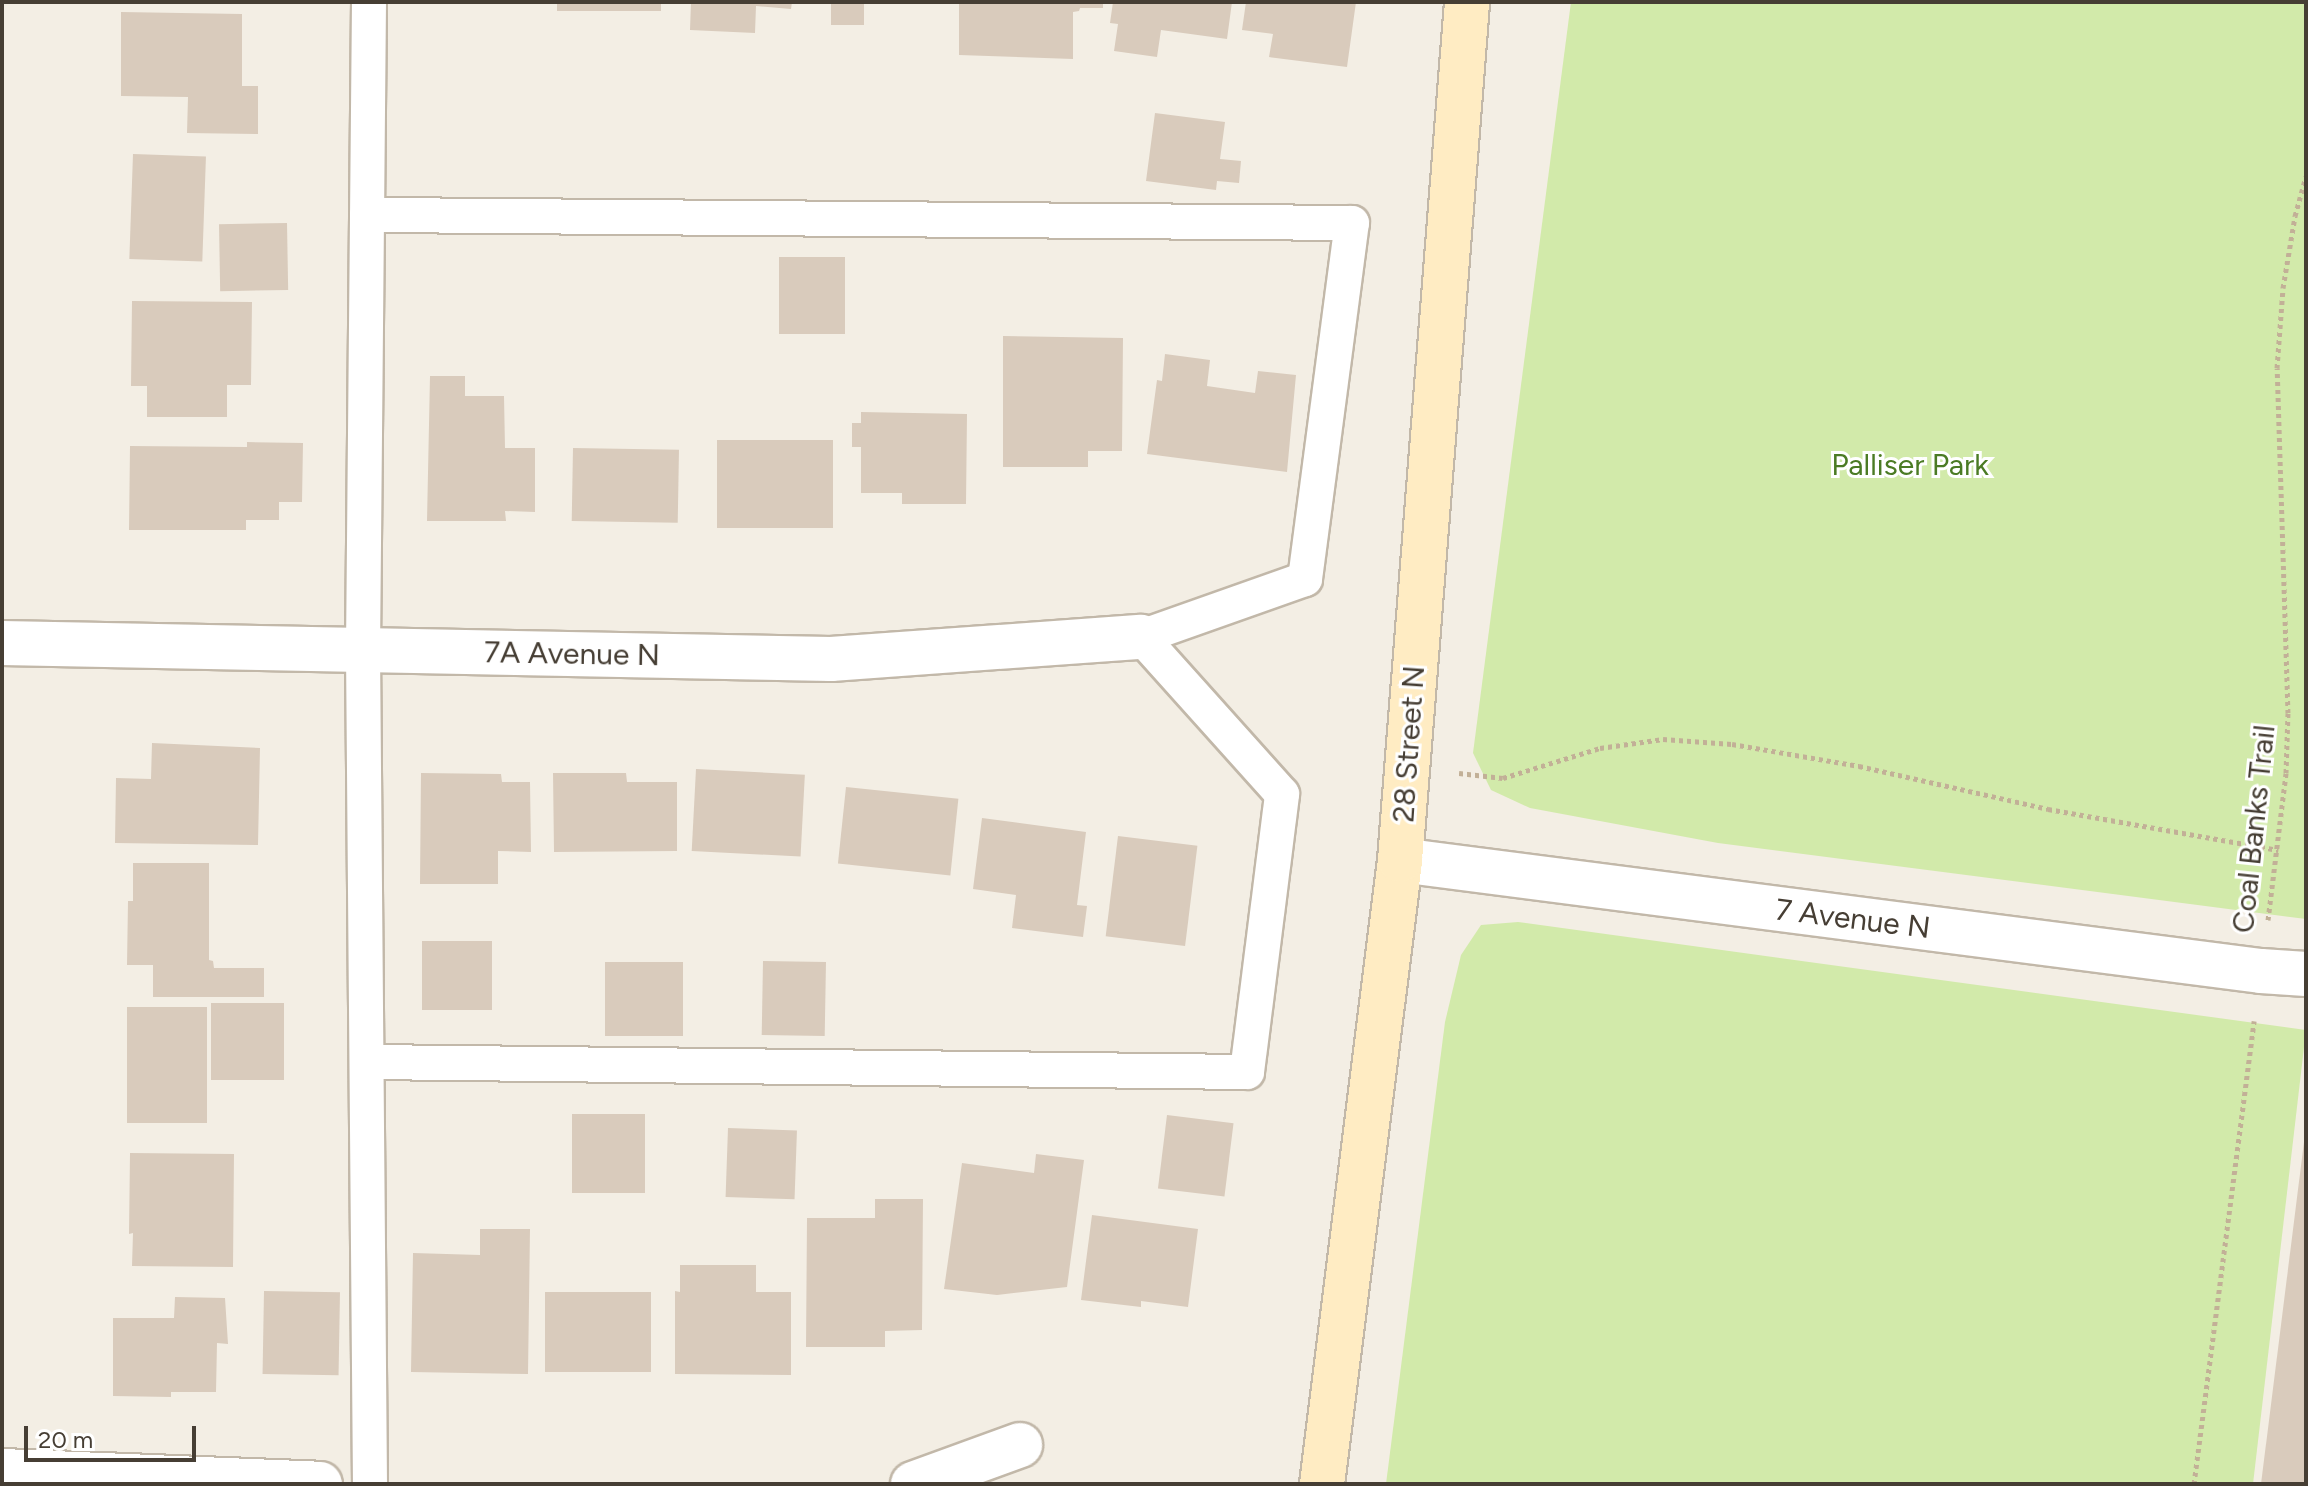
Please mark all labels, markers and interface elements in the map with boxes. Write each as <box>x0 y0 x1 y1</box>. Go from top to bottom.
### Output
park label: Palliser Park <box>1831 447 1989 483</box>
street label: 7A Avenue N <box>484 634 660 674</box>
street label: 28 Street N <box>1386 664 1432 824</box>
street label: Coal Banks Trail <box>2225 723 2283 935</box>
street label: 7 Avenue N <box>1774 892 1932 946</box>
scale bar <box>28 1410 200 1460</box>
text: 20 m <box>38 1425 93 1454</box>

